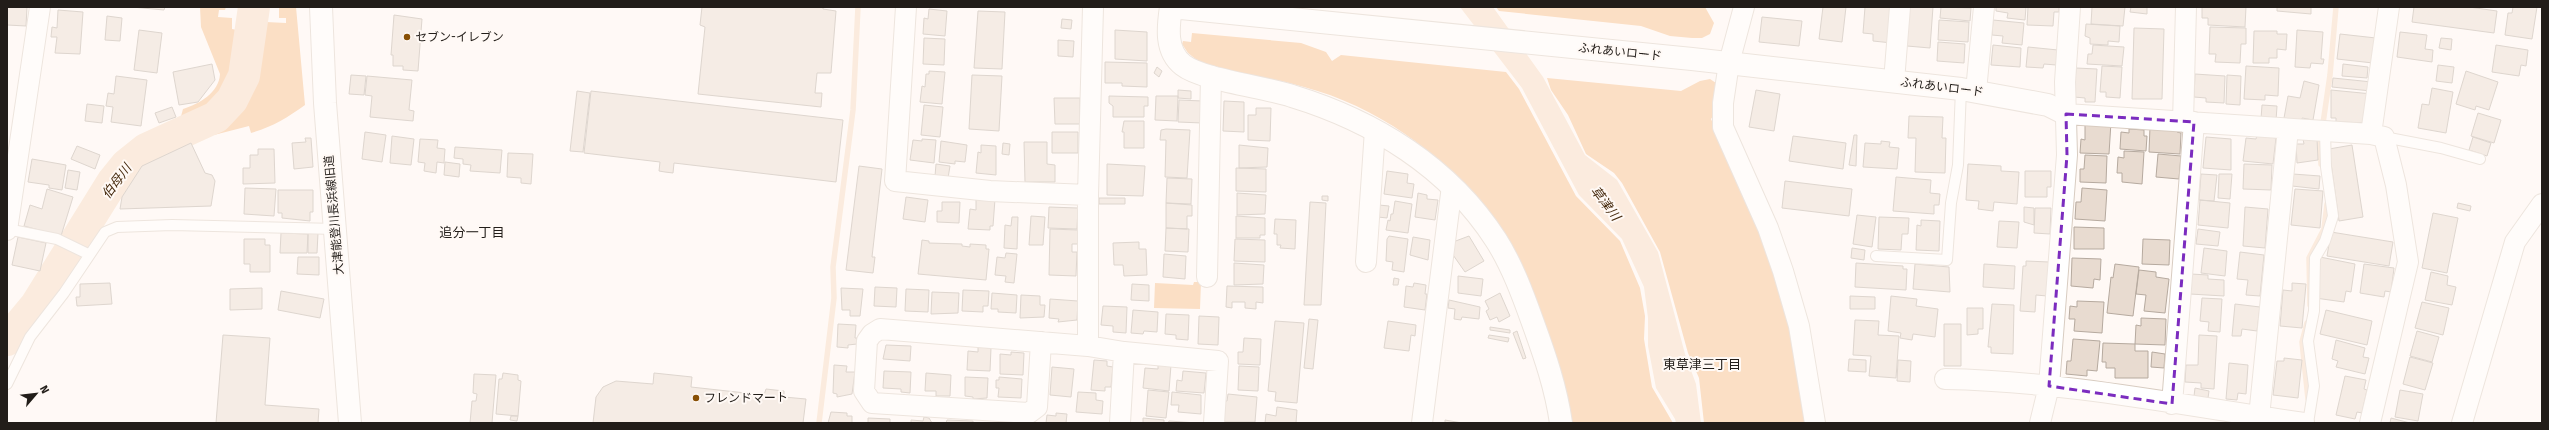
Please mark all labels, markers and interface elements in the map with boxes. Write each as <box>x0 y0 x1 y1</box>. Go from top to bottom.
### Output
place label: セブン-イレブン <box>415 30 504 44</box>
marker: セブン-イレブン <box>402 32 412 42</box>
street label: ふれあいロード <box>1577 41 1663 63</box>
street label: ふれあいロード <box>1899 75 1985 99</box>
street label: 大津能登川長浜線旧道 <box>322 155 346 275</box>
water label: 伯母川 <box>99 160 135 201</box>
water label: 草津川 <box>1588 183 1625 225</box>
district label: 追分一丁目 <box>439 225 505 240</box>
district label: 東草津三丁目 <box>1663 357 1741 372</box>
north arrow <box>16 374 56 414</box>
text: N <box>37 383 52 396</box>
place label: フレンドマート <box>704 391 788 405</box>
marker: フレンドマート <box>691 393 701 403</box>

